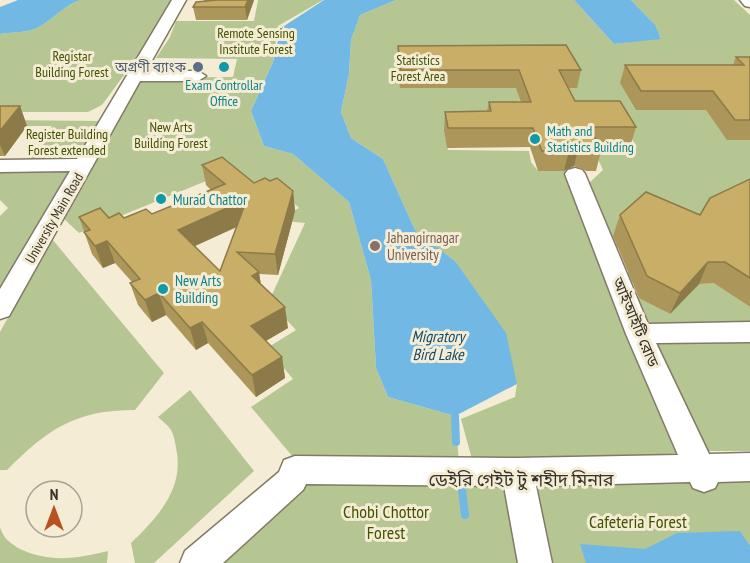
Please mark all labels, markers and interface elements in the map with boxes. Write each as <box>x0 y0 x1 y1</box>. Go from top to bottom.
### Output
park label: Remote Sensing Institute Forest <box>217 24 295 58</box>
park label: Registar Building Forest <box>35 47 109 81</box>
park label: Statistics Forest Area <box>391 51 445 85</box>
place label: অগ্রণী ব্যাংক <box>114 58 187 76</box>
marker: অগ্রণী ব্যাংক <box>191 60 205 74</box>
marker: Exam Controllar Office <box>217 60 231 74</box>
place label: Exam Controllar Office <box>185 76 263 110</box>
park label: New Arts Building Forest <box>134 118 208 152</box>
place label: Math and Statistics Building <box>547 122 634 156</box>
park label: Register Building Forest extended <box>26 125 108 159</box>
marker: Math and Statistics Building <box>528 132 542 146</box>
street label: University Main Road <box>21 170 87 266</box>
place label: Murad Chattor <box>173 190 248 209</box>
marker: Murad Chattor <box>154 192 168 206</box>
place label: Jahangirnagar University <box>386 228 460 264</box>
marker: Jahangirnagar University <box>368 239 382 253</box>
place label: New Arts Building <box>175 271 221 307</box>
street label: আইআইটি রোড <box>608 274 663 370</box>
marker: New Arts Building <box>156 282 170 296</box>
water label: Migratory Bird Lake <box>412 326 466 364</box>
street label: ডেইরি গেইট টু শহীদ মিনার <box>428 468 614 491</box>
north arrow <box>24 479 84 539</box>
text: N <box>50 484 58 504</box>
park label: Chobi Chottor Forest <box>343 500 429 544</box>
park label: Cafeteria Forest <box>589 510 687 533</box>

